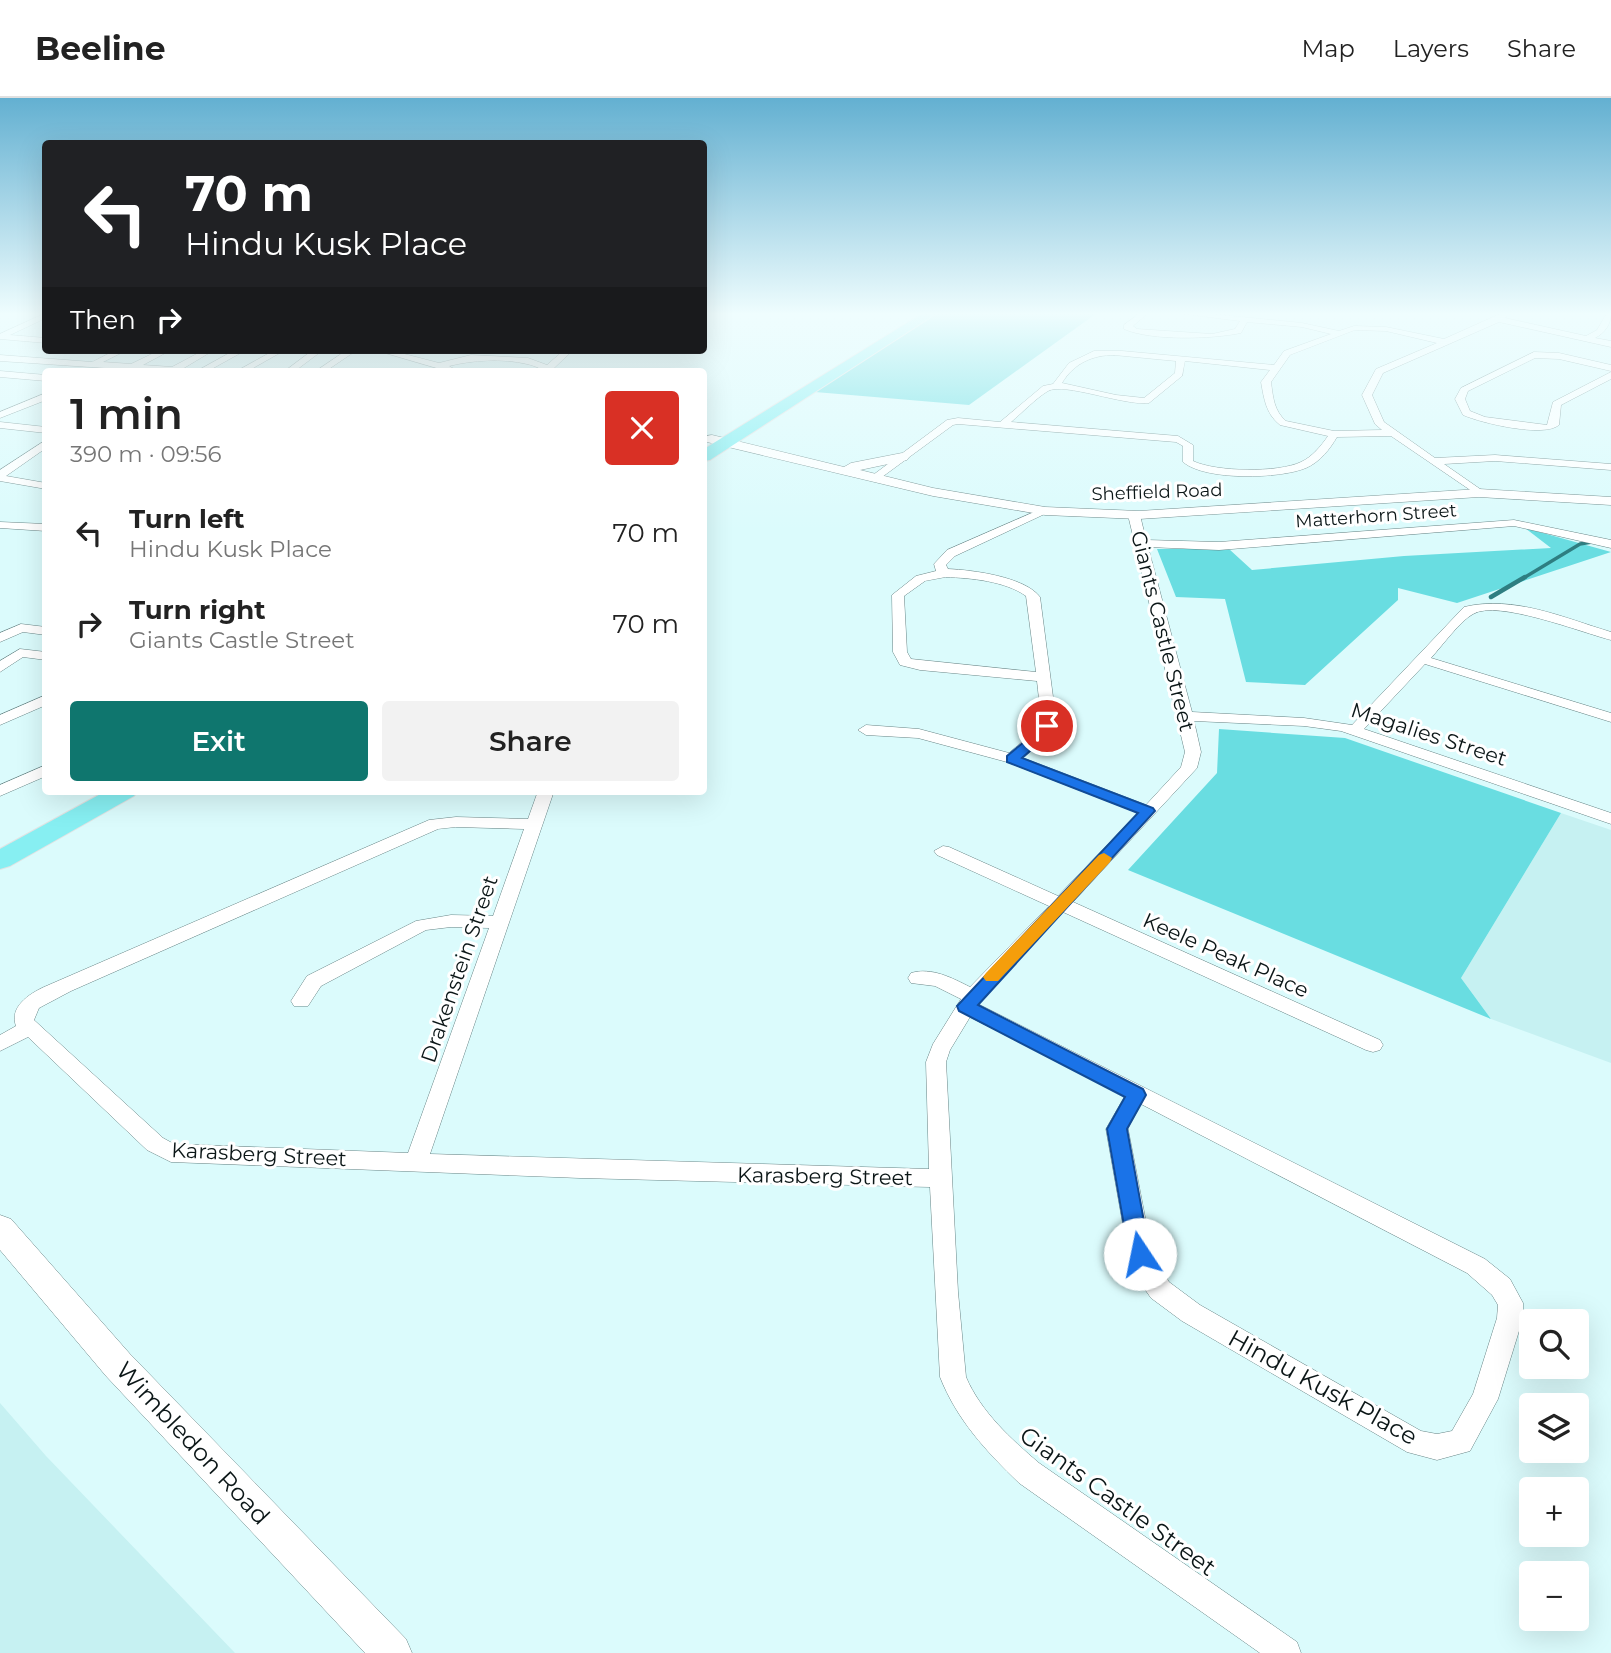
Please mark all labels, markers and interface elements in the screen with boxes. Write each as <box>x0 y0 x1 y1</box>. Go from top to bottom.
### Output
text: Beeline <box>35 28 166 68</box>
text: Map <box>1301 34 1355 63</box>
text: Layers <box>1393 34 1469 63</box>
text: Share <box>1507 34 1576 63</box>
text: 70 m <box>185 164 313 223</box>
icon: left <box>70 168 161 259</box>
text: Hindu Kusk Place <box>185 224 467 263</box>
icon: right <box>150 301 188 339</box>
text: Then <box>70 304 136 336</box>
text: 1 min <box>70 388 183 440</box>
button: close <box>605 391 679 465</box>
text: 390 m · 09:56 <box>70 440 222 468</box>
street label: Sheffield Road <box>1091 479 1223 505</box>
street label: Matterhorn Street <box>1295 499 1457 533</box>
text: Turn left <box>129 503 245 535</box>
icon: left <box>70 514 108 552</box>
text: 70 m <box>613 517 679 549</box>
street label: Giants Castle Street <box>1126 528 1200 734</box>
text: Hindu Kusk Place <box>129 535 332 563</box>
text: Turn right <box>129 594 265 626</box>
icon: right <box>70 605 108 643</box>
text: 70 m <box>613 608 679 640</box>
text: Giants Castle Street <box>129 626 355 654</box>
pin <box>1017 696 1077 756</box>
street label: Magalies Street <box>1348 697 1510 771</box>
button: Exit <box>70 701 368 781</box>
button: Share <box>382 701 679 781</box>
icon: arrive <box>1028 707 1066 745</box>
street label: Drakenstein Street <box>415 872 503 1066</box>
street label: Keele Peak Place <box>1139 907 1313 1003</box>
street label: Karasberg Street <box>171 1137 347 1171</box>
street label: Karasberg Street <box>737 1162 913 1190</box>
position arrow <box>1103 1217 1177 1291</box>
map controls <box>1519 1309 1589 1631</box>
button: search <box>1519 1309 1589 1379</box>
street label: Hindu Kusk Place <box>1223 1323 1423 1451</box>
street label: Wimbledon Road <box>110 1356 276 1530</box>
button: layers <box>1519 1393 1589 1463</box>
street label: Giants Castle Street <box>1014 1420 1222 1582</box>
button: + <box>1519 1477 1589 1547</box>
button: − <box>1519 1561 1589 1631</box>

